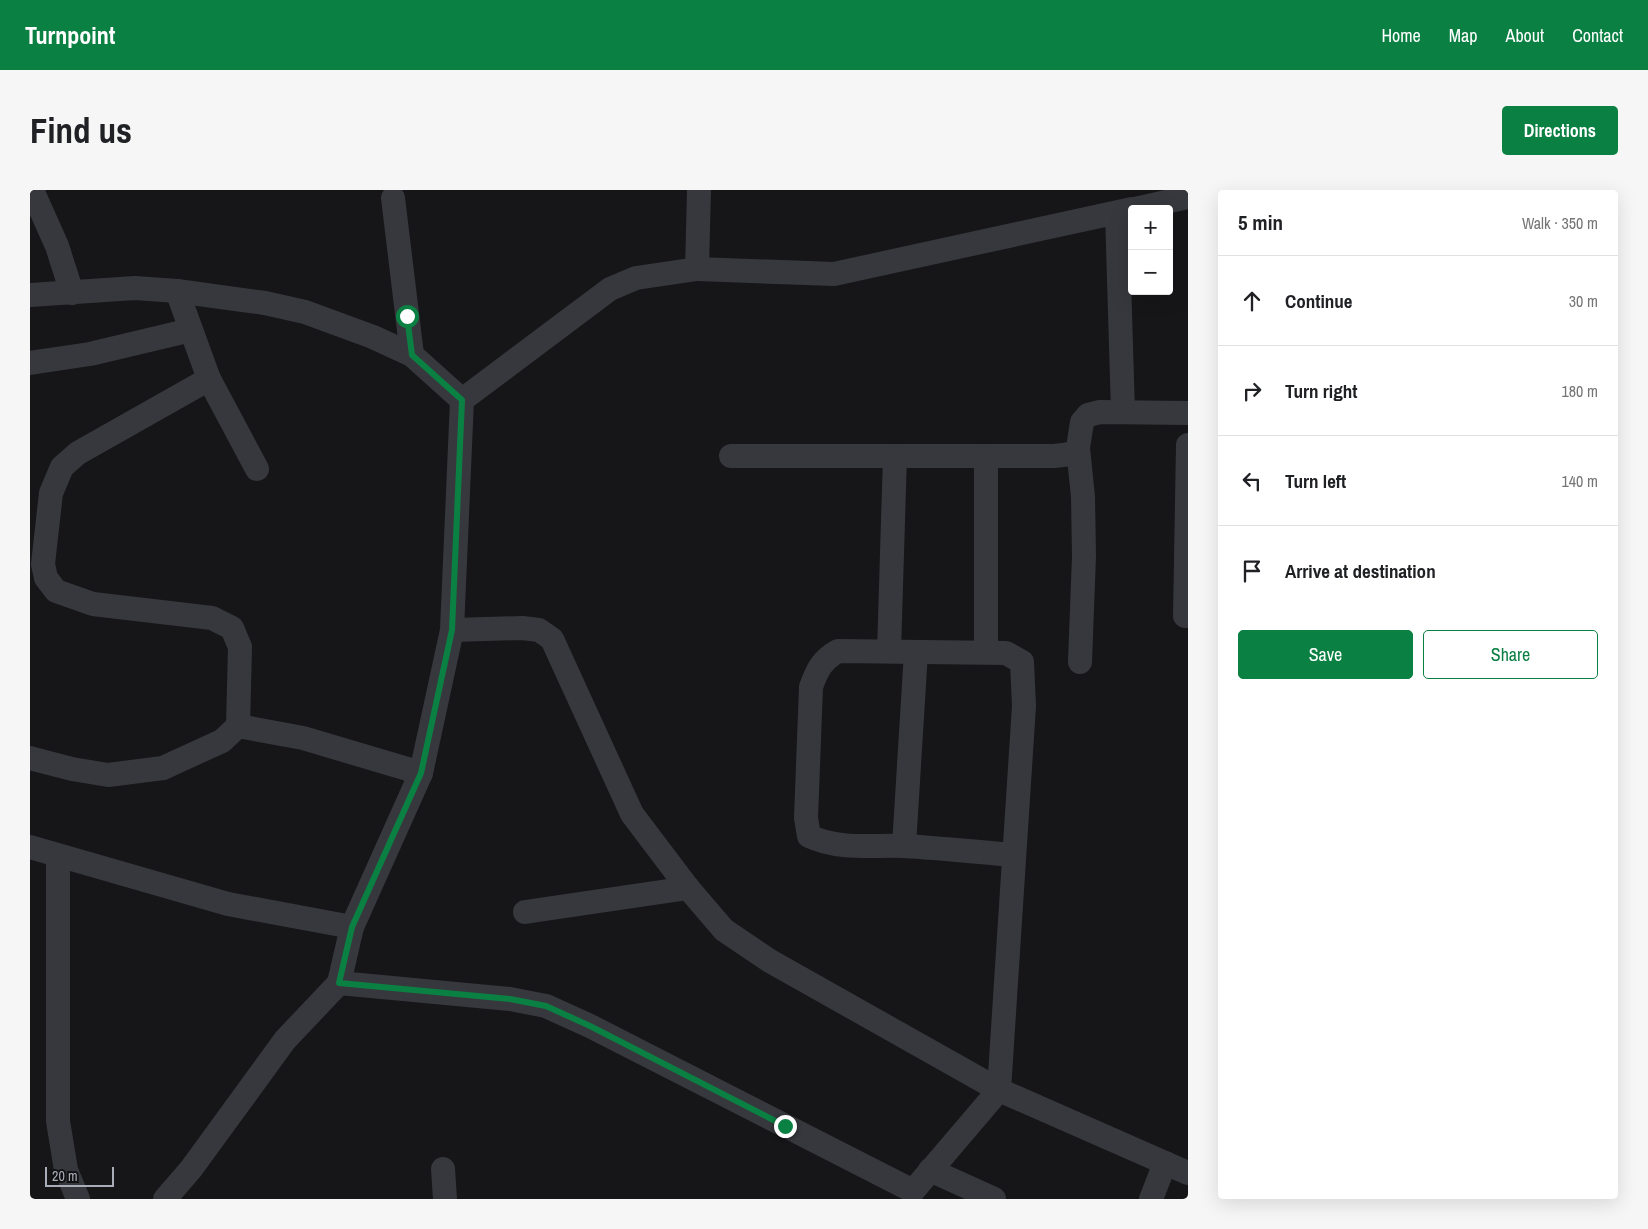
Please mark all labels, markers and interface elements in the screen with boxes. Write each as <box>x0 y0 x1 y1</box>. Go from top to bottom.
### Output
text: Turnpoint <box>25 19 115 51</box>
text: Home <box>1381 23 1421 48</box>
text: Map <box>1449 23 1478 48</box>
text: About <box>1506 23 1544 48</box>
text: Contact <box>1572 23 1623 48</box>
button: Directions <box>1502 106 1618 155</box>
text: Find us <box>30 107 132 154</box>
map controls <box>1128 205 1173 295</box>
button: + <box>1128 205 1173 250</box>
text: 5 min <box>1238 208 1283 237</box>
text: Walk · 350 m <box>1522 212 1598 234</box>
button: − <box>1128 250 1173 295</box>
icon: ahead <box>1238 287 1266 315</box>
text: Continue <box>1285 288 1353 314</box>
text: 30 m <box>1569 290 1598 312</box>
route start <box>396 305 419 328</box>
icon: right <box>1238 377 1266 405</box>
text: Turn right <box>1285 378 1357 404</box>
text: 180 m <box>1562 380 1598 402</box>
icon: left <box>1238 467 1266 495</box>
text: Turn left <box>1285 468 1346 494</box>
text: 140 m <box>1562 470 1598 492</box>
icon: arrive <box>1238 557 1266 585</box>
text: Arrive at destination <box>1285 558 1436 584</box>
button: Save <box>1238 630 1413 679</box>
button: Share <box>1423 630 1598 679</box>
route end <box>774 1115 797 1138</box>
scale bar <box>45 1164 114 1187</box>
text: 20 m <box>52 1167 78 1185</box>

